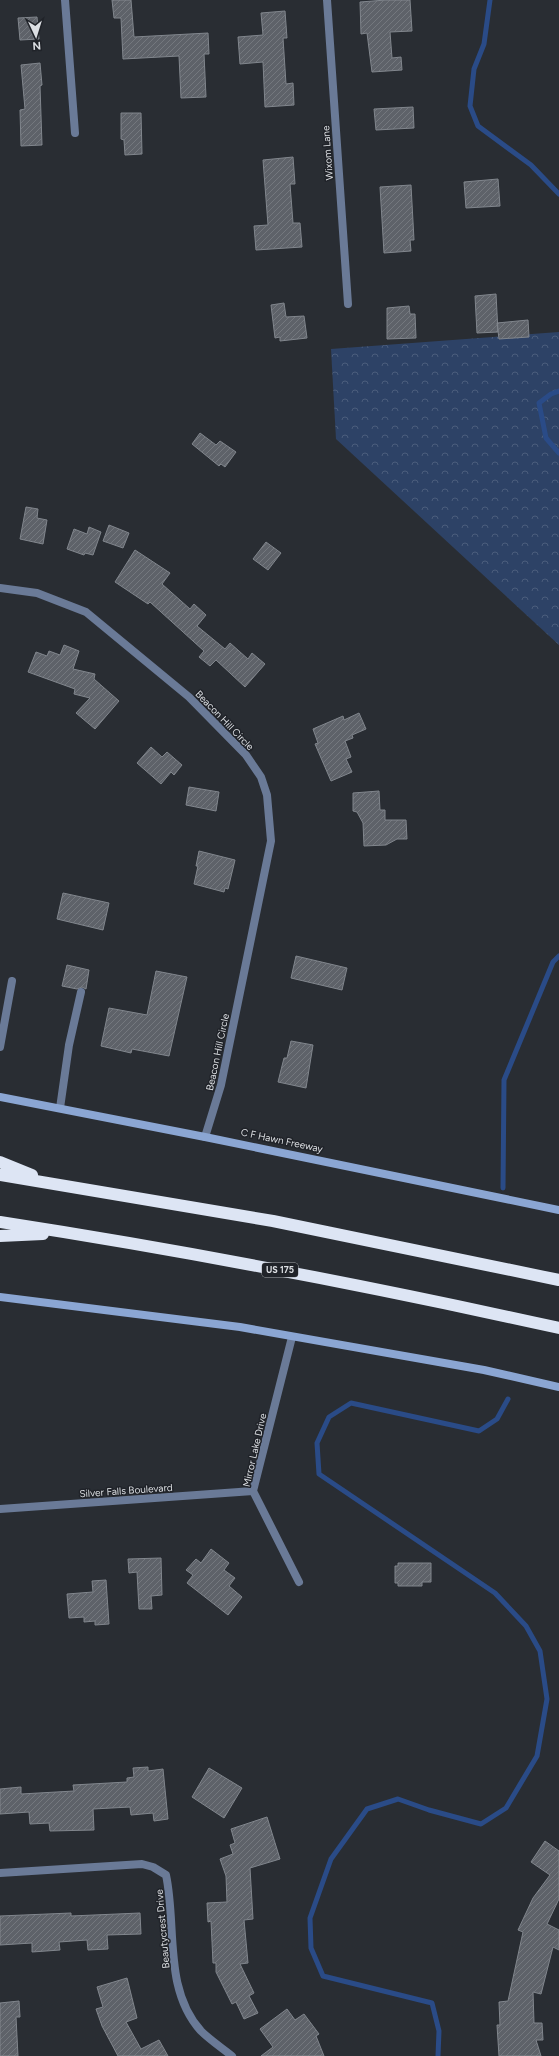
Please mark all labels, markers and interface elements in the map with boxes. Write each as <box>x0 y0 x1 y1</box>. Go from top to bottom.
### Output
north arrow <box>16 16 56 56</box>
text: N <box>32 39 41 52</box>
street label: Wixom Lane <box>319 125 336 181</box>
street label: Beacon Hill Circle <box>193 688 257 754</box>
street label: Beacon Hill Circle <box>203 1012 232 1092</box>
street label: C F Hawn Freeway <box>240 1125 325 1156</box>
road number: US 175 <box>262 1263 298 1277</box>
street label: Mirror Lake Drive <box>240 1411 269 1488</box>
street label: Silver Falls Boulevard <box>79 1481 173 1500</box>
street label: Beautycrest Drive <box>153 1888 172 1969</box>

